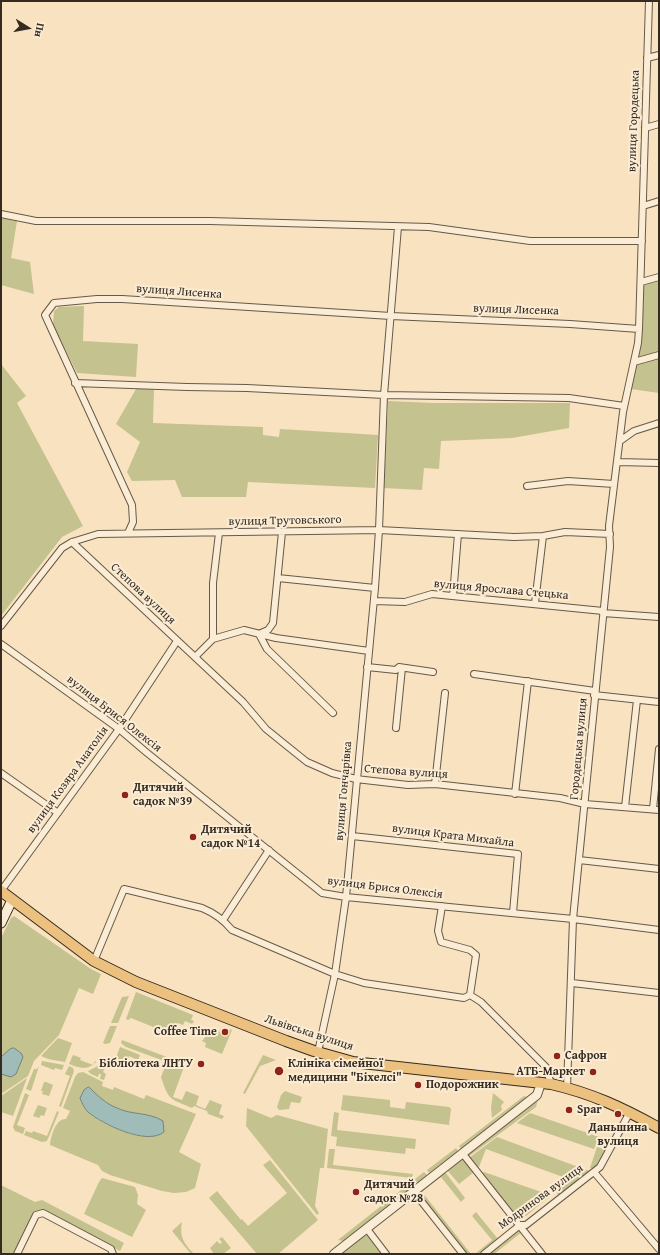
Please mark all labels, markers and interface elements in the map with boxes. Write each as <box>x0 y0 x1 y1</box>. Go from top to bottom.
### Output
north arrow <box>8 8 48 48</box>
text: Пн <box>31 22 49 39</box>
street label: вулиця Городецька <box>625 70 643 172</box>
street label: вулиця Лисенка <box>136 282 222 302</box>
street label: вулиця Лисенка <box>473 301 559 319</box>
street label: вулиця Трутовського <box>228 513 342 529</box>
street label: Степова вулиця <box>107 560 179 628</box>
street label: вулиця Ярослава Стецька <box>433 577 569 603</box>
street label: вулиця Брися Олексія <box>64 673 164 755</box>
street label: Городецька вулиця <box>567 697 591 801</box>
street label: вулиця Козяра Анатолія <box>24 724 112 836</box>
street label: вулиця Гончарівка <box>332 741 356 841</box>
street label: Степова вулиця <box>364 762 448 782</box>
place label: Дитячий садок №39 <box>133 781 192 809</box>
marker: Дитячий садок №39 <box>120 790 130 800</box>
street label: вулиця Крата Михайла <box>391 821 515 851</box>
place label: Дитячий садок №14 <box>201 823 260 851</box>
marker: Дитячий садок №14 <box>188 832 198 842</box>
street label: вулиця Брися Олексія <box>326 874 444 902</box>
street label: Львівська вулиця <box>263 1012 355 1054</box>
place label: Coffee Time <box>154 1025 217 1039</box>
marker: Coffee Time <box>220 1027 230 1037</box>
place label: Сафрон <box>565 1049 607 1063</box>
marker: Сафрон <box>552 1051 562 1061</box>
place label: Бібліотека ЛНТУ <box>99 1057 193 1071</box>
place label: Клініка сімейної медицини "Біхелсі" <box>288 1057 402 1085</box>
marker: Бібліотека ЛНТУ <box>196 1059 206 1069</box>
marker: Клініка сімейної медицини "Біхелсі" <box>273 1065 285 1077</box>
place label: АТБ-Маркет <box>516 1065 585 1079</box>
marker: АТБ-Маркет <box>588 1067 598 1077</box>
place label: Подорожник <box>426 1078 499 1092</box>
marker: Подорожник <box>413 1080 423 1090</box>
place label: Spar <box>577 1103 602 1117</box>
marker: Spar <box>564 1105 574 1115</box>
marker: Даньшина вулиця <box>613 1109 623 1119</box>
place label: Даньшина вулиця <box>589 1121 647 1149</box>
street label: Модринова вулиця <box>496 1161 586 1233</box>
place label: Дитячий садок №28 <box>364 1178 423 1206</box>
marker: Дитячий садок №28 <box>351 1187 361 1197</box>

